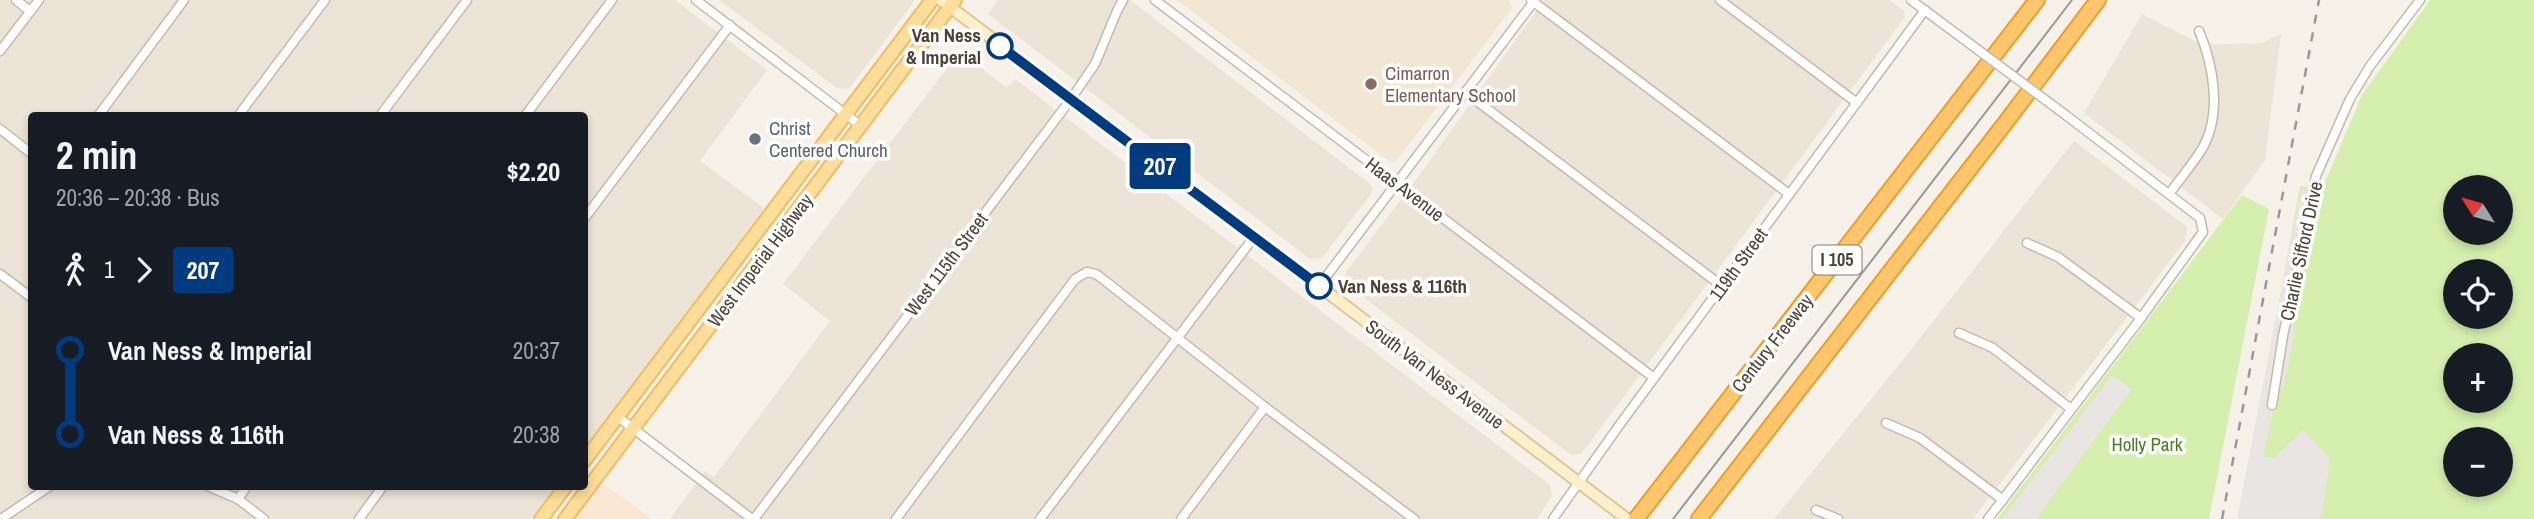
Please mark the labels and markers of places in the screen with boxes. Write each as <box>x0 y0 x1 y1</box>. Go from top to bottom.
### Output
place label: Van Ness & Imperial <box>906 22 981 70</box>
marker: Van Ness & Imperial <box>987 33 1013 59</box>
place label: Cimarron Elementary School <box>1385 60 1516 108</box>
marker: Cimarron Elementary School <box>1363 76 1379 92</box>
place label: Christ Centered Church <box>769 115 888 163</box>
marker: Christ Centered Church <box>747 131 763 147</box>
marker: Van Ness & 116th <box>1306 273 1332 299</box>
place label: Van Ness & 116th <box>1338 273 1467 299</box>

